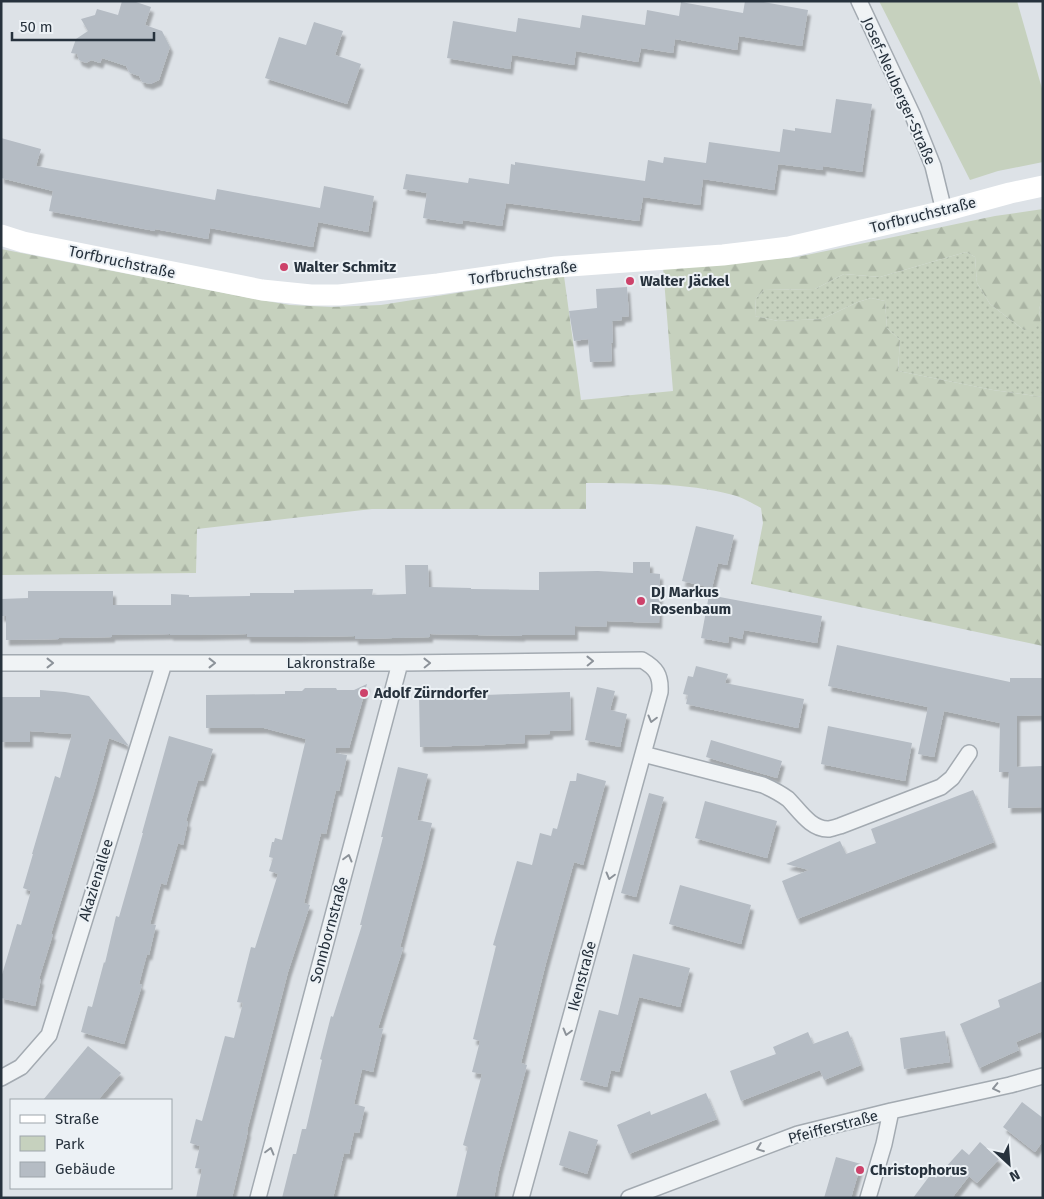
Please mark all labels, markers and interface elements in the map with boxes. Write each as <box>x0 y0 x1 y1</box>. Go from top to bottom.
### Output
scale bar <box>12 10 155 42</box>
street label: Josef-Neuberger-Straße <box>858 14 940 168</box>
text: 50 m <box>20 18 53 36</box>
street label: Torfbruchstraße <box>868 193 978 237</box>
street label: Torfbruchstraße <box>67 242 177 282</box>
street label: Torfbruchstraße <box>468 257 578 289</box>
place label: Walter Schmitz <box>294 258 396 276</box>
marker: Walter Schmitz <box>278 261 290 273</box>
place label: Walter Jäckel <box>640 272 730 290</box>
marker: Walter Jäckel <box>624 275 636 287</box>
place label: DJ Markus Rosenbaum <box>651 583 731 618</box>
marker: DJ Markus Rosenbaum <box>635 595 647 607</box>
street label: Lakronstraße <box>287 654 375 672</box>
one-way arrow <box>586 656 594 666</box>
one-way arrow <box>424 657 432 668</box>
one-way arrow <box>46 658 54 668</box>
one-way arrow <box>209 658 217 668</box>
place label: Adolf Zürndorfer <box>373 684 489 702</box>
marker: Adolf Zürndorfer <box>358 687 370 699</box>
one-way arrow <box>648 714 658 722</box>
street label: Akazienallee <box>75 837 117 923</box>
one-way arrow <box>343 855 353 863</box>
one-way arrow <box>605 871 615 879</box>
street label: Sonnbornstraße <box>306 875 352 985</box>
street label: Ikenstraße <box>564 939 600 1013</box>
one-way arrow <box>562 1028 573 1037</box>
one-way arrow <box>991 1082 1000 1093</box>
legend <box>10 1099 172 1189</box>
street label: Pfeifferstraße <box>786 1106 880 1148</box>
text: Straße <box>55 1110 99 1128</box>
text: Park <box>55 1135 85 1153</box>
north arrow <box>984 1139 1034 1189</box>
one-way arrow <box>756 1142 765 1152</box>
one-way arrow <box>264 1146 275 1155</box>
text: Gebäude <box>55 1160 115 1178</box>
place label: Christophorus <box>870 1161 967 1179</box>
marker: Christophorus <box>854 1164 866 1176</box>
text: N <box>1007 1166 1022 1185</box>

